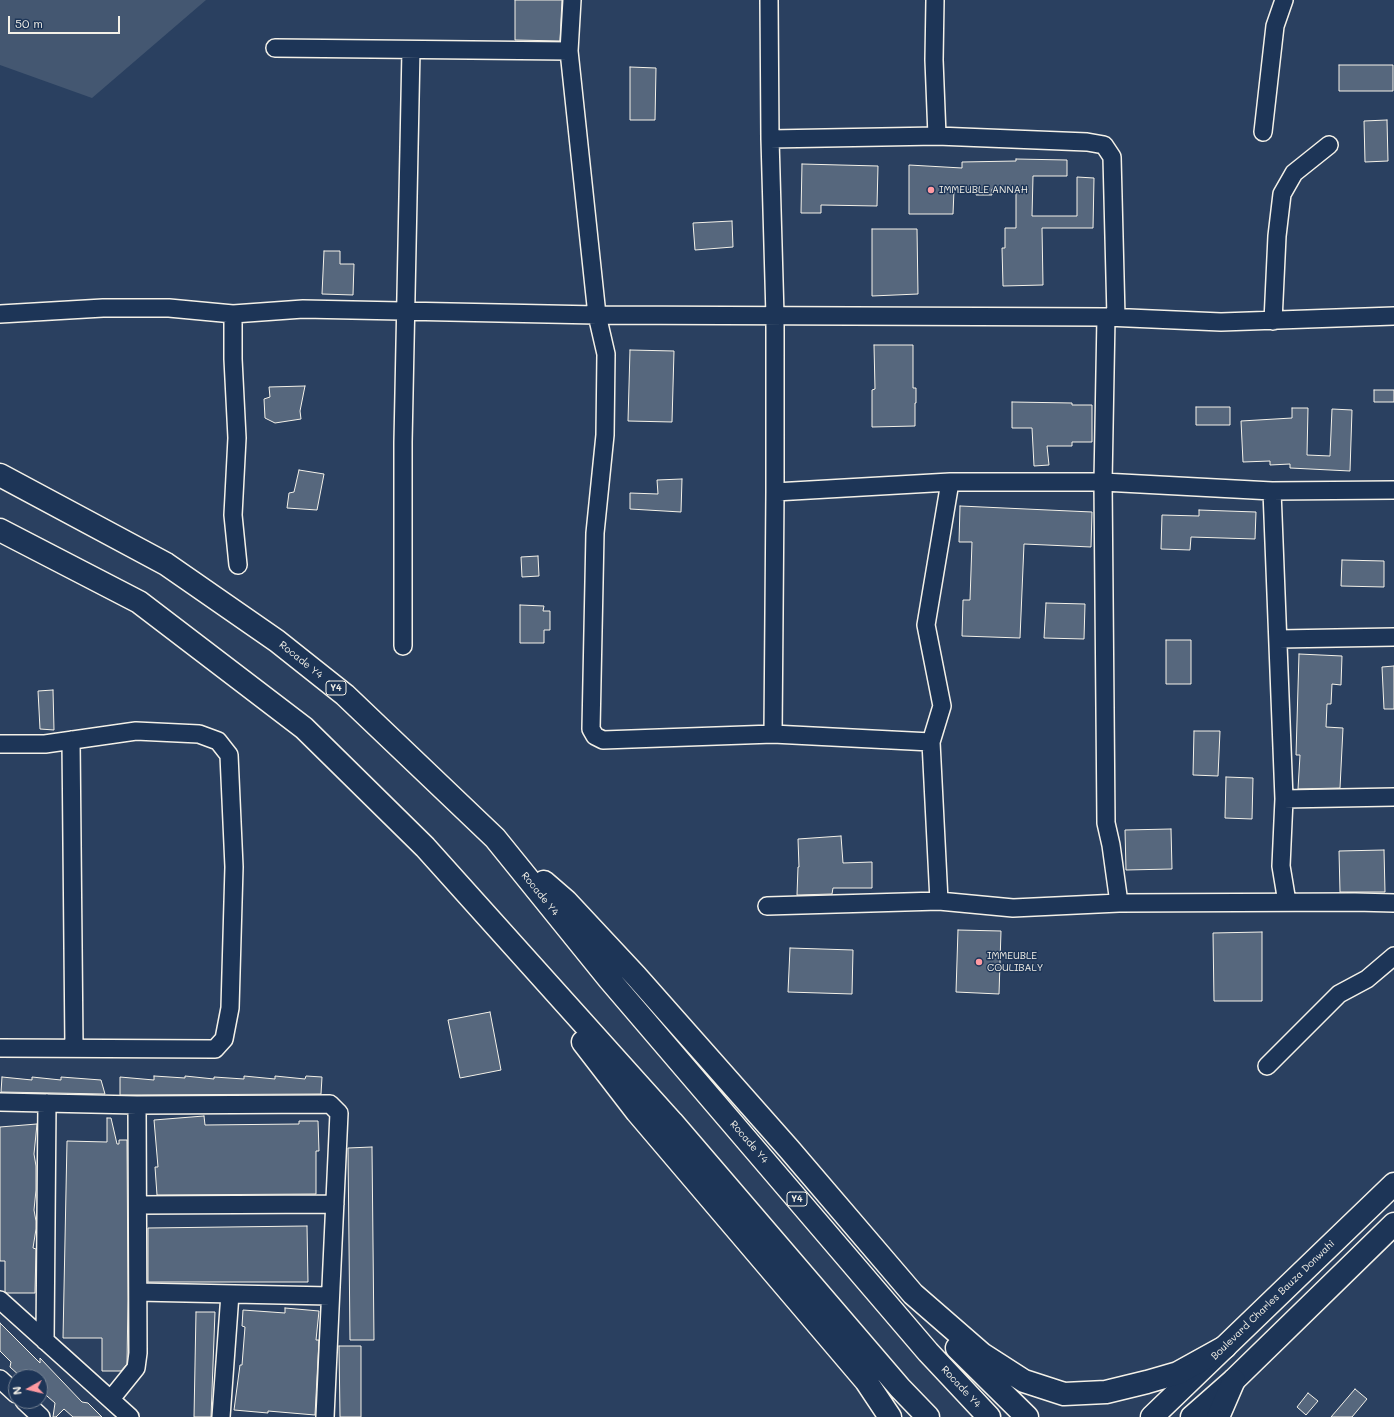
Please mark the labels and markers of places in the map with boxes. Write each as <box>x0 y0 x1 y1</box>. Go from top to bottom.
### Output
place label: IMMEUBLE ANNAH <box>939 184 1028 196</box>
marker: IMMEUBLE ANNAH <box>926 185 936 195</box>
place label: IMMEUBLE COULIBALY <box>987 950 1043 974</box>
marker: IMMEUBLE COULIBALY <box>974 957 984 967</box>

